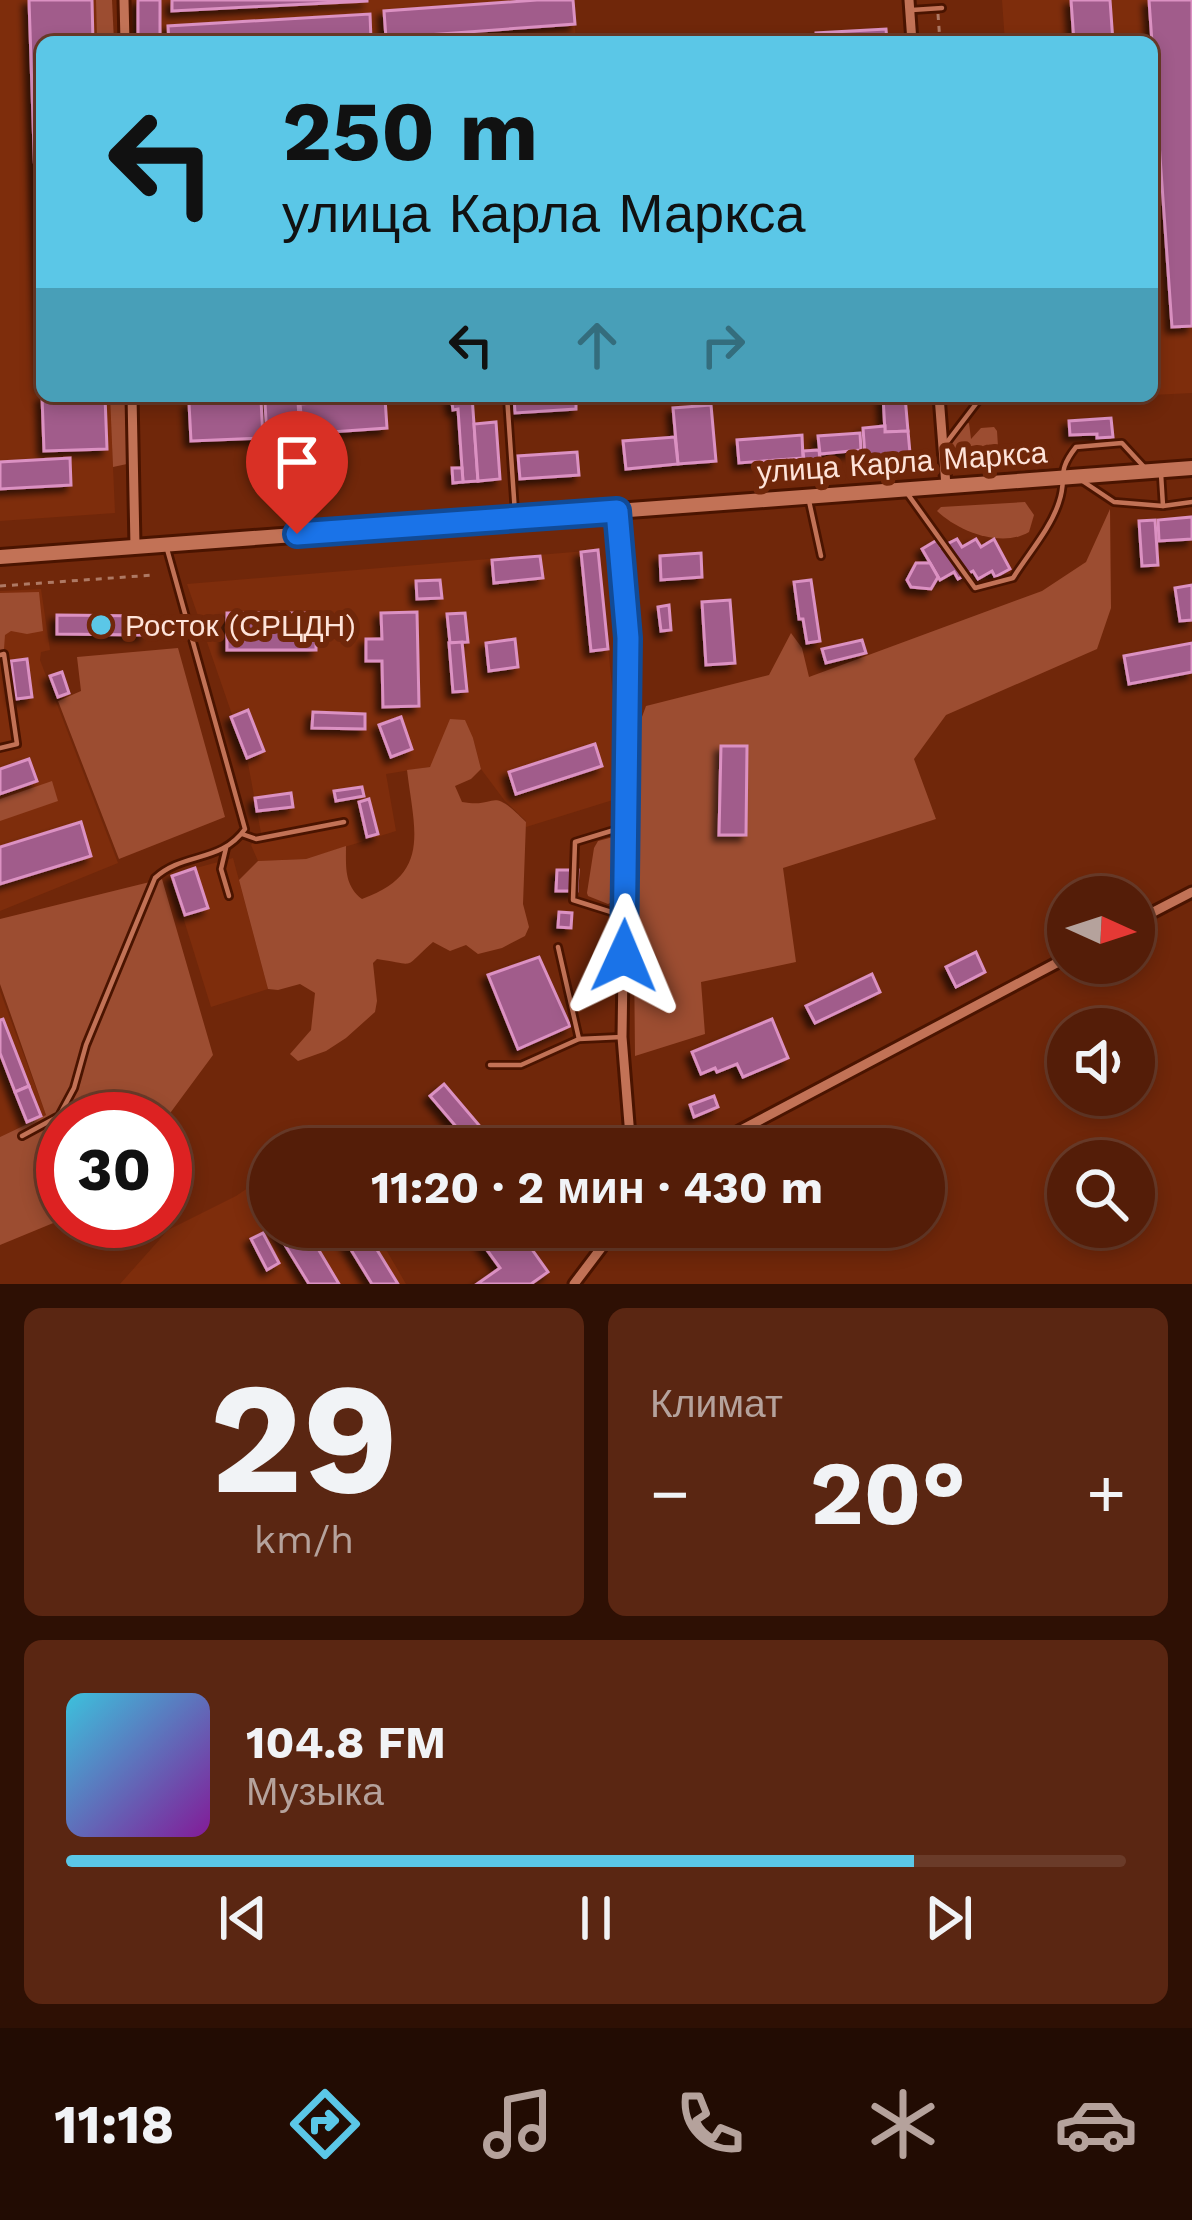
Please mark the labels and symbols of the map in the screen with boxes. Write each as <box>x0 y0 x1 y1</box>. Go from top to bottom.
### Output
pin <box>246 411 348 534</box>
street label: улица Карла Маркса <box>756 434 1049 490</box>
place label: Росток (СРЦДН) <box>125 608 356 643</box>
marker: Росток (СРЦДН) <box>88 612 114 638</box>
north arrow <box>1047 876 1155 984</box>
position arrow <box>561 893 687 1019</box>
speed limit sign: 30 <box>36 1092 192 1248</box>

